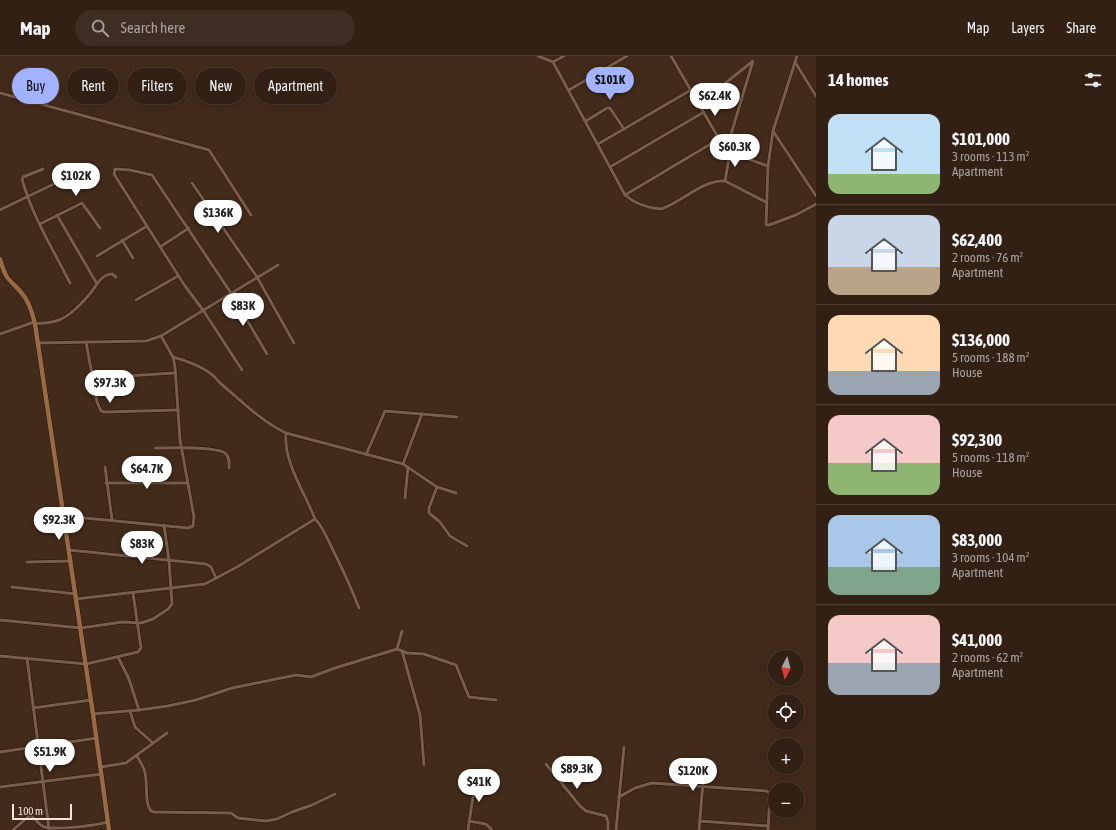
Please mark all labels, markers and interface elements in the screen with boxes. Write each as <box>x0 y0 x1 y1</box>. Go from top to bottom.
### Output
search box <box>75 10 355 46</box>
text: Map <box>20 17 51 39</box>
icon: search <box>89 17 111 39</box>
text: Search here <box>121 19 185 36</box>
text: Map <box>967 20 989 36</box>
text: Layers <box>1011 20 1044 36</box>
text: Share <box>1066 20 1096 36</box>
pin: $101K <box>582 67 638 101</box>
chip: Buy <box>12 68 59 104</box>
chip: Rent <box>67 68 119 104</box>
chip: Filters <box>127 68 187 104</box>
chip: New <box>195 68 246 104</box>
chip: Apartment <box>254 68 337 104</box>
icon: filters <box>1082 69 1104 91</box>
text: 14 homes <box>828 70 889 90</box>
text: $101K <box>595 72 625 87</box>
pin: $62.4K <box>682 83 748 117</box>
text: $62.4K <box>699 88 731 103</box>
text: $101,000 <box>952 129 1010 149</box>
icon: home <box>860 130 908 178</box>
pin: $60.3K <box>702 134 768 168</box>
text: $60.3K <box>719 139 751 154</box>
text: 3 rooms · 113 m² <box>952 149 1029 164</box>
pin: $102K <box>48 163 104 197</box>
text: Apartment <box>952 164 1003 179</box>
text: $102K <box>61 168 91 183</box>
pin: $136K <box>190 200 246 234</box>
text: $136K <box>203 205 233 220</box>
text: $62,400 <box>952 230 1002 250</box>
icon: home <box>860 231 908 279</box>
text: 2 rooms · 76 m² <box>952 250 1023 265</box>
text: Apartment <box>952 265 1003 280</box>
pin: $83K <box>219 293 267 327</box>
text: $83K <box>231 298 255 313</box>
text: $136,000 <box>952 330 1010 350</box>
icon: home <box>860 331 908 379</box>
text: 5 rooms · 188 m² <box>952 350 1029 365</box>
text: House <box>952 365 982 380</box>
pin: $97.3K <box>77 370 143 404</box>
text: $97.3K <box>94 375 126 390</box>
text: $92,300 <box>952 430 1002 450</box>
icon: home <box>860 431 908 479</box>
text: 5 rooms · 118 m² <box>952 450 1029 465</box>
pin: $64.7K <box>114 456 180 490</box>
text: $64.7K <box>131 461 163 476</box>
text: House <box>952 465 982 480</box>
pin: $92.3K <box>26 507 92 541</box>
text: $92.3K <box>43 512 75 527</box>
text: $83,000 <box>952 530 1002 550</box>
pin: $83K <box>118 531 166 565</box>
icon: home <box>860 531 908 579</box>
text: $83K <box>130 536 154 551</box>
text: 3 rooms · 104 m² <box>952 550 1029 565</box>
text: Apartment <box>952 565 1003 580</box>
text: $41,000 <box>952 630 1002 650</box>
icon: home <box>860 631 908 679</box>
north arrow <box>768 650 804 686</box>
map controls <box>768 650 804 818</box>
text: 2 rooms · 62 m² <box>952 650 1023 665</box>
text: Apartment <box>952 665 1003 680</box>
button: locate <box>768 694 804 730</box>
button: + <box>768 738 804 774</box>
pin: $51.9K <box>17 739 83 773</box>
text: $51.9K <box>34 744 66 759</box>
pin: $89.3K <box>544 756 610 790</box>
pin: $120K <box>665 758 721 792</box>
text: $89.3K <box>561 761 593 776</box>
text: $120K <box>678 763 708 778</box>
pin: $41K <box>455 769 503 803</box>
text: $41K <box>467 774 491 789</box>
button: − <box>768 782 804 818</box>
scale bar <box>12 802 72 821</box>
text: 100 m <box>18 805 43 817</box>

